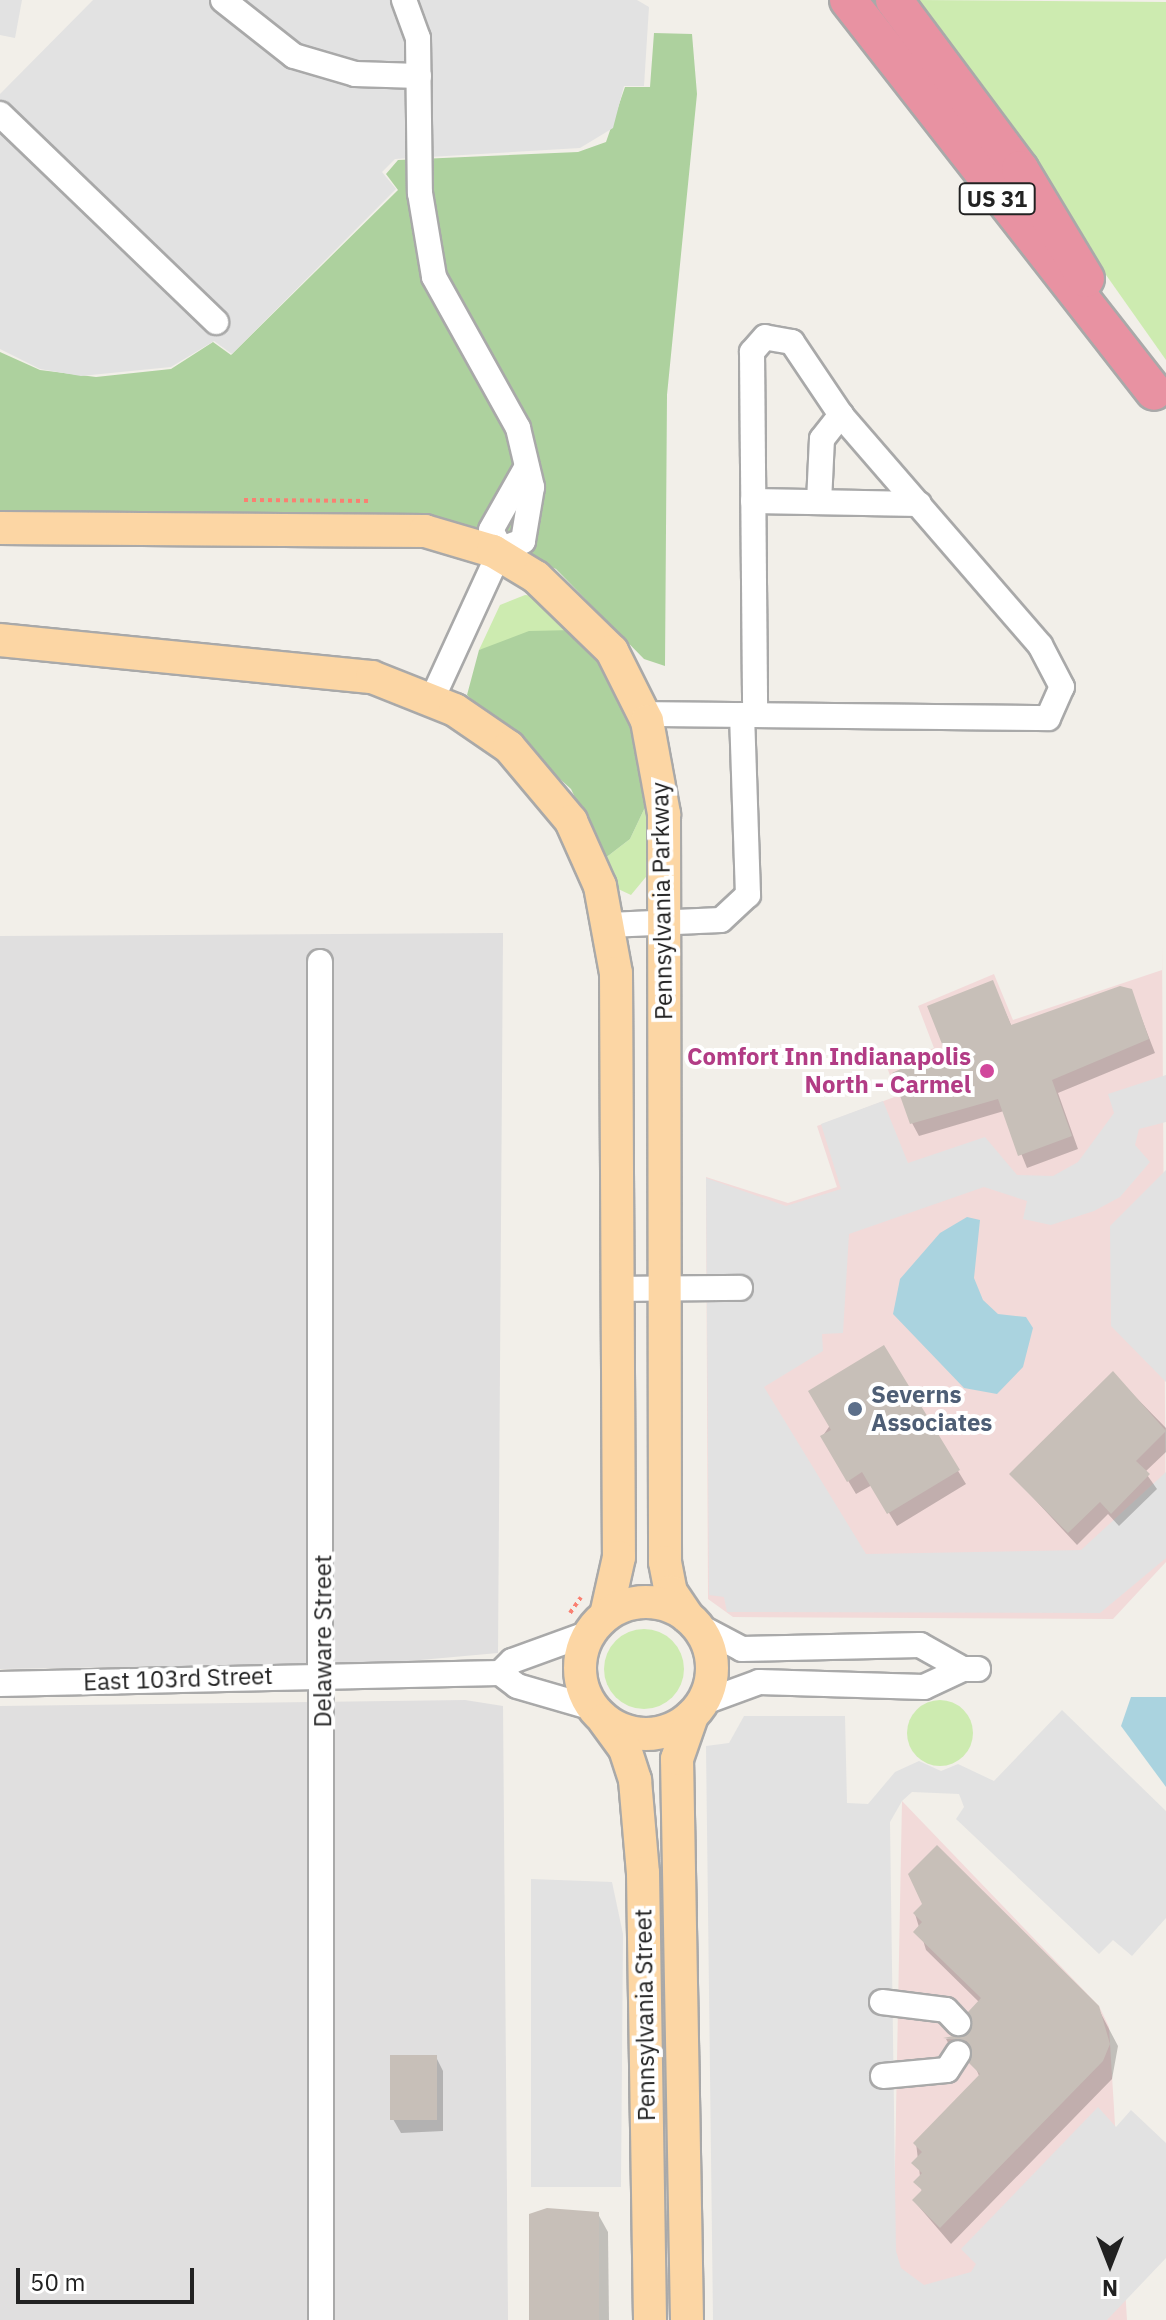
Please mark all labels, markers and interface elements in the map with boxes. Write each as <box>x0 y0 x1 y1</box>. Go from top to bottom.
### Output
road number: US 31 <box>957 181 1037 217</box>
street label: Pennsylvania Parkway <box>646 782 678 1020</box>
place label: Comfort Inn Indianapolis North - Carmel <box>687 1043 971 1099</box>
marker: Comfort Inn Indianapolis North - Carmel <box>978 1062 996 1080</box>
place label: Severns Associates <box>871 1381 992 1437</box>
marker: Severns Associates <box>846 1400 864 1418</box>
street label: Delaware Street <box>309 1555 337 1727</box>
street label: East 103rd Street <box>83 1661 273 1697</box>
street label: Pennsylvania Street <box>629 1909 661 2121</box>
north arrow <box>1070 2224 1150 2304</box>
scale bar <box>20 2252 198 2302</box>
text: 50 m <box>30 2266 85 2298</box>
text: N <box>1102 2274 1118 2303</box>

